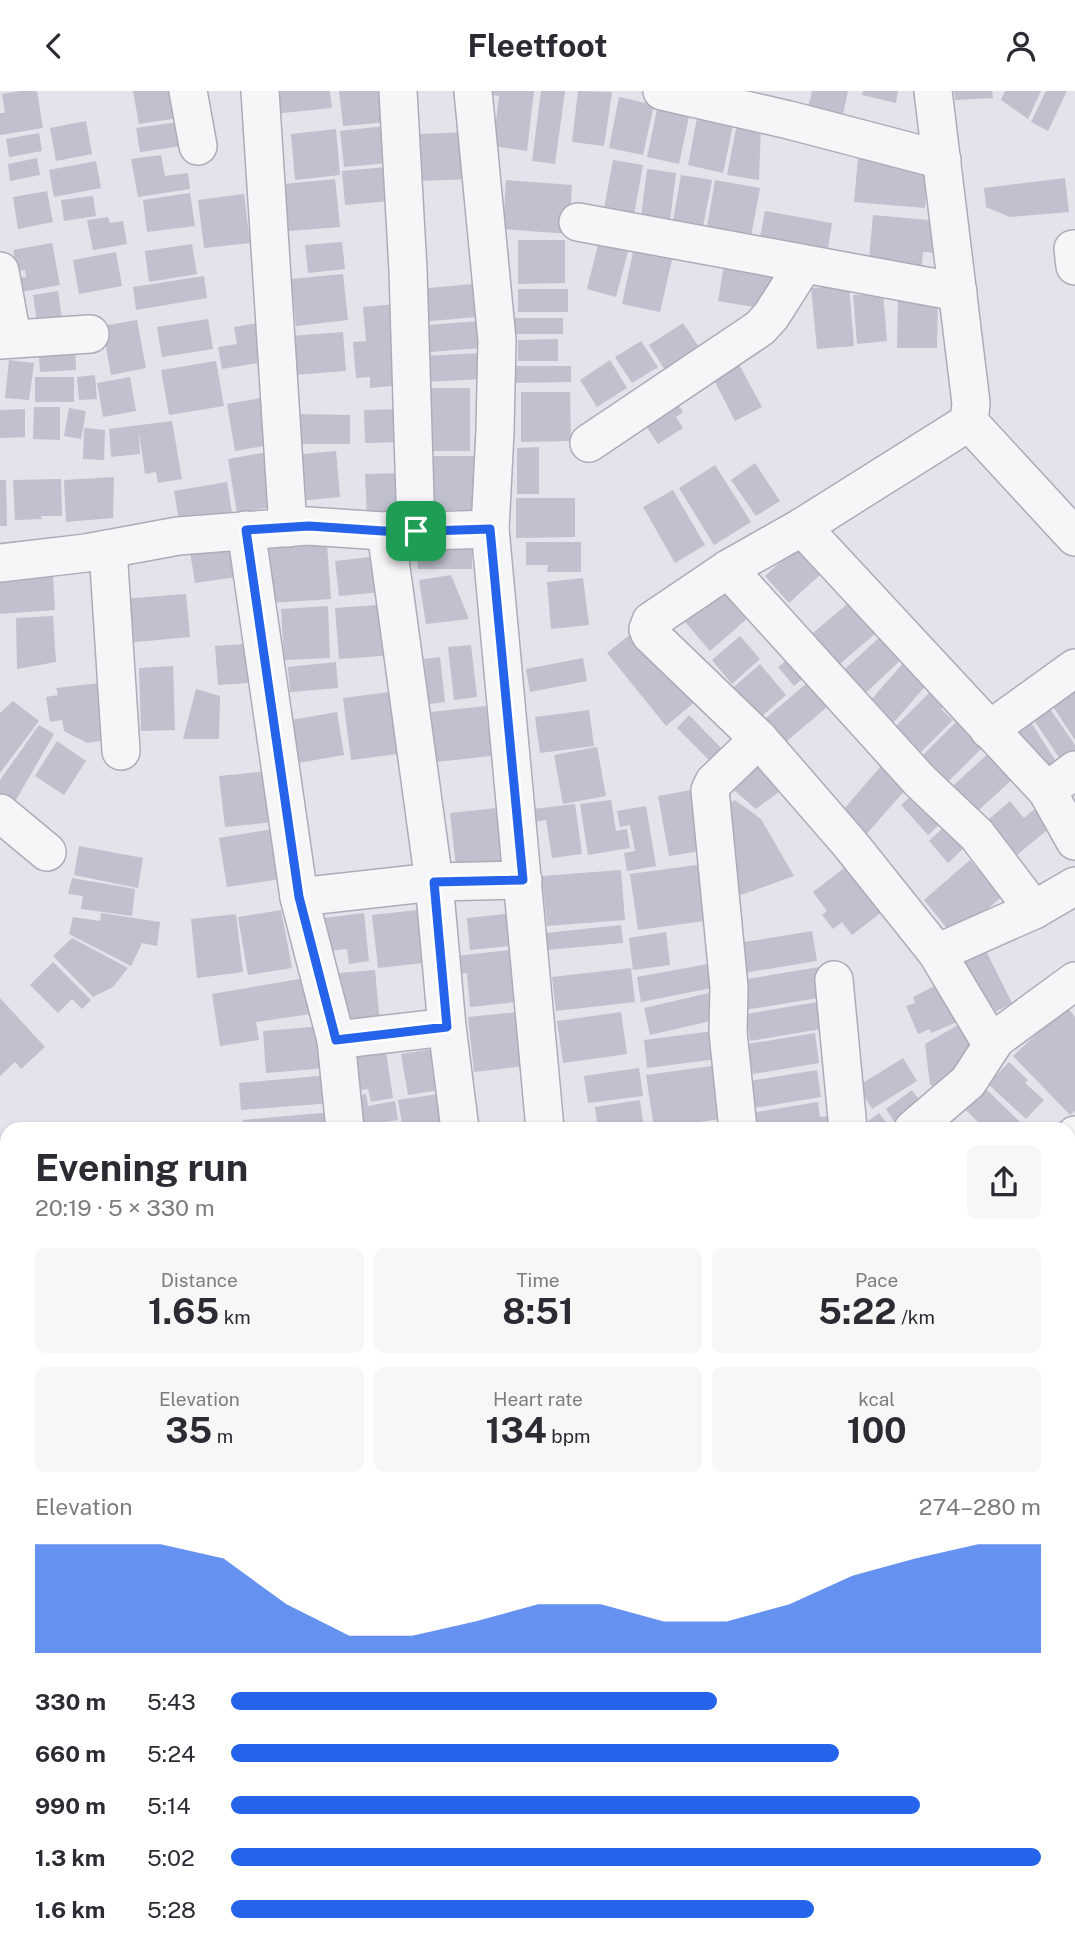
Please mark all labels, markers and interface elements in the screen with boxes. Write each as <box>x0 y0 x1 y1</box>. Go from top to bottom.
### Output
icon: back <box>35 27 73 65</box>
text: Fleetfoot <box>467 27 608 64</box>
icon: person <box>1002 27 1040 65</box>
pin <box>386 501 446 561</box>
icon: arrive <box>397 512 435 550</box>
text: Evening run <box>35 1145 248 1190</box>
button: share <box>967 1145 1041 1219</box>
text: 20:19 · 5 × 330 m <box>35 1194 215 1221</box>
text: Distance <box>161 1269 238 1291</box>
text: Time <box>516 1269 560 1291</box>
text: Pace <box>855 1269 898 1291</box>
text: 1.65 <box>148 1291 219 1332</box>
text: 8:51 <box>502 1291 574 1332</box>
text: 5:22 <box>818 1291 897 1332</box>
text: km <box>219 1306 251 1328</box>
text: /km <box>897 1306 935 1328</box>
text: Elevation <box>159 1388 240 1410</box>
text: Heart rate <box>493 1388 583 1410</box>
text: kcal <box>858 1388 895 1410</box>
text: 35 <box>165 1410 212 1451</box>
text: 134 <box>486 1410 547 1451</box>
text: 100 <box>847 1410 907 1451</box>
text: m <box>212 1425 233 1447</box>
text: bpm <box>547 1425 590 1447</box>
text: Elevation <box>35 1493 133 1520</box>
text: 274–280 m <box>919 1493 1041 1520</box>
text: 330 m <box>35 1688 106 1715</box>
text: 5:43 <box>147 1688 196 1715</box>
text: 660 m <box>35 1740 106 1767</box>
text: 5:24 <box>147 1740 196 1767</box>
text: 990 m <box>35 1792 106 1819</box>
text: 5:14 <box>147 1792 191 1819</box>
text: 1.3 km <box>35 1844 105 1871</box>
text: 5:02 <box>147 1844 195 1871</box>
text: 1.6 km <box>35 1896 105 1923</box>
text: 5:28 <box>147 1896 196 1923</box>

